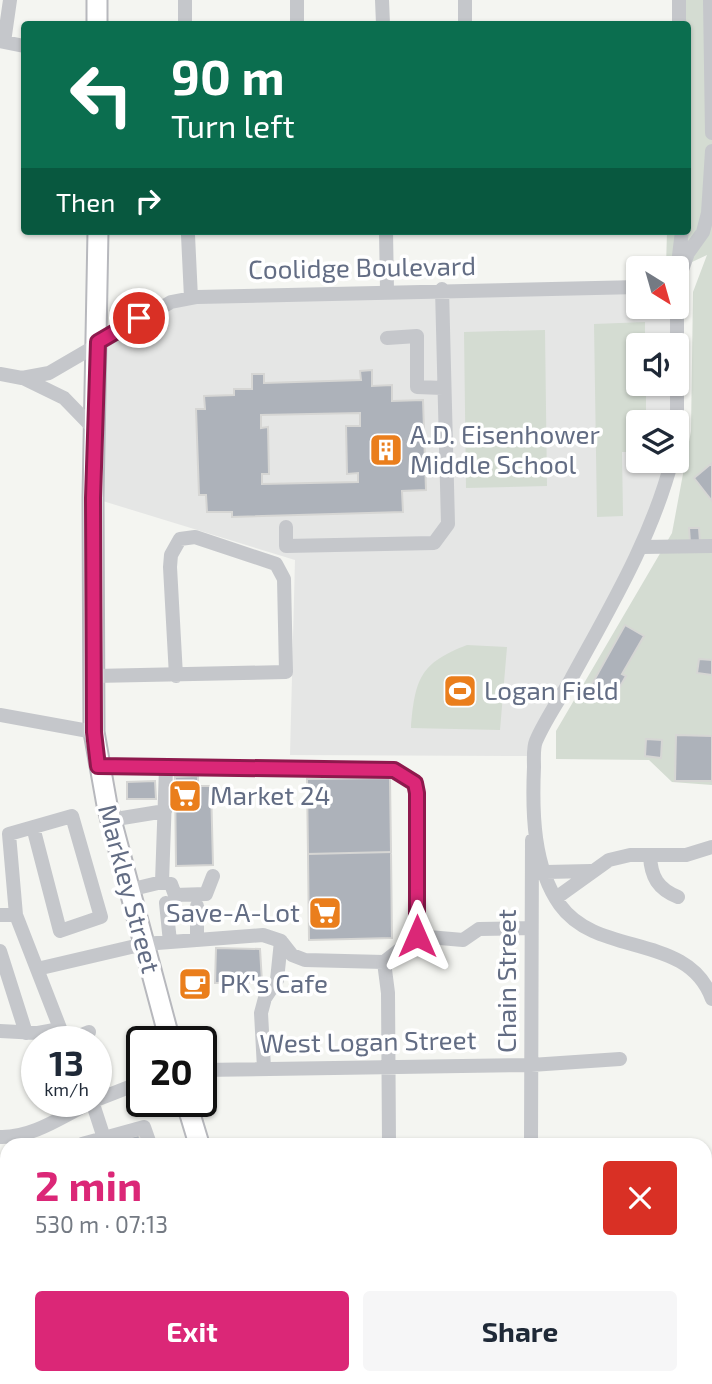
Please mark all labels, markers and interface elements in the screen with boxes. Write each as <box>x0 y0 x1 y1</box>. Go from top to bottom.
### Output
text: 90 m <box>171 46 285 105</box>
icon: left <box>56 49 147 140</box>
text: Turn left <box>171 106 295 144</box>
icon: right <box>129 182 167 220</box>
text: Then <box>56 186 115 217</box>
street label: Coolidge Boulevard <box>248 249 476 284</box>
north arrow <box>626 256 690 318</box>
map controls <box>626 256 689 473</box>
pin <box>109 288 169 348</box>
icon: arrive <box>120 299 158 337</box>
button: sound <box>626 333 689 396</box>
button: layers <box>626 410 689 473</box>
place label: A.D. Eisenhower Middle School <box>410 418 600 479</box>
building icon: A.D. Eisenhower Middle School <box>367 431 405 469</box>
sports icon: Logan Field <box>441 672 479 710</box>
place label: Logan Field <box>484 674 619 705</box>
supermarket icon: Market 24 <box>166 777 204 815</box>
place label: Market 24 <box>210 779 331 810</box>
street label: Markley Street <box>93 801 168 977</box>
supermarket icon: Save-A-Lot <box>306 894 344 932</box>
place label: Save-A-Lot <box>166 896 300 927</box>
position arrow <box>380 899 454 973</box>
street label: Chain Street <box>490 909 521 1053</box>
cafe icon: PK's Cafe <box>176 965 214 1003</box>
place label: PK's Cafe <box>220 967 328 998</box>
street label: West Logan Street <box>259 1023 477 1058</box>
speed limit sign: 20 <box>126 1026 217 1117</box>
text: 13 <box>49 1041 84 1083</box>
text: km/h <box>44 1078 89 1100</box>
text: 2 min <box>35 1159 142 1209</box>
button: close <box>603 1161 677 1235</box>
text: 530 m · 07:13 <box>35 1210 168 1238</box>
button: Exit <box>35 1291 349 1371</box>
button: Share <box>363 1291 677 1371</box>

